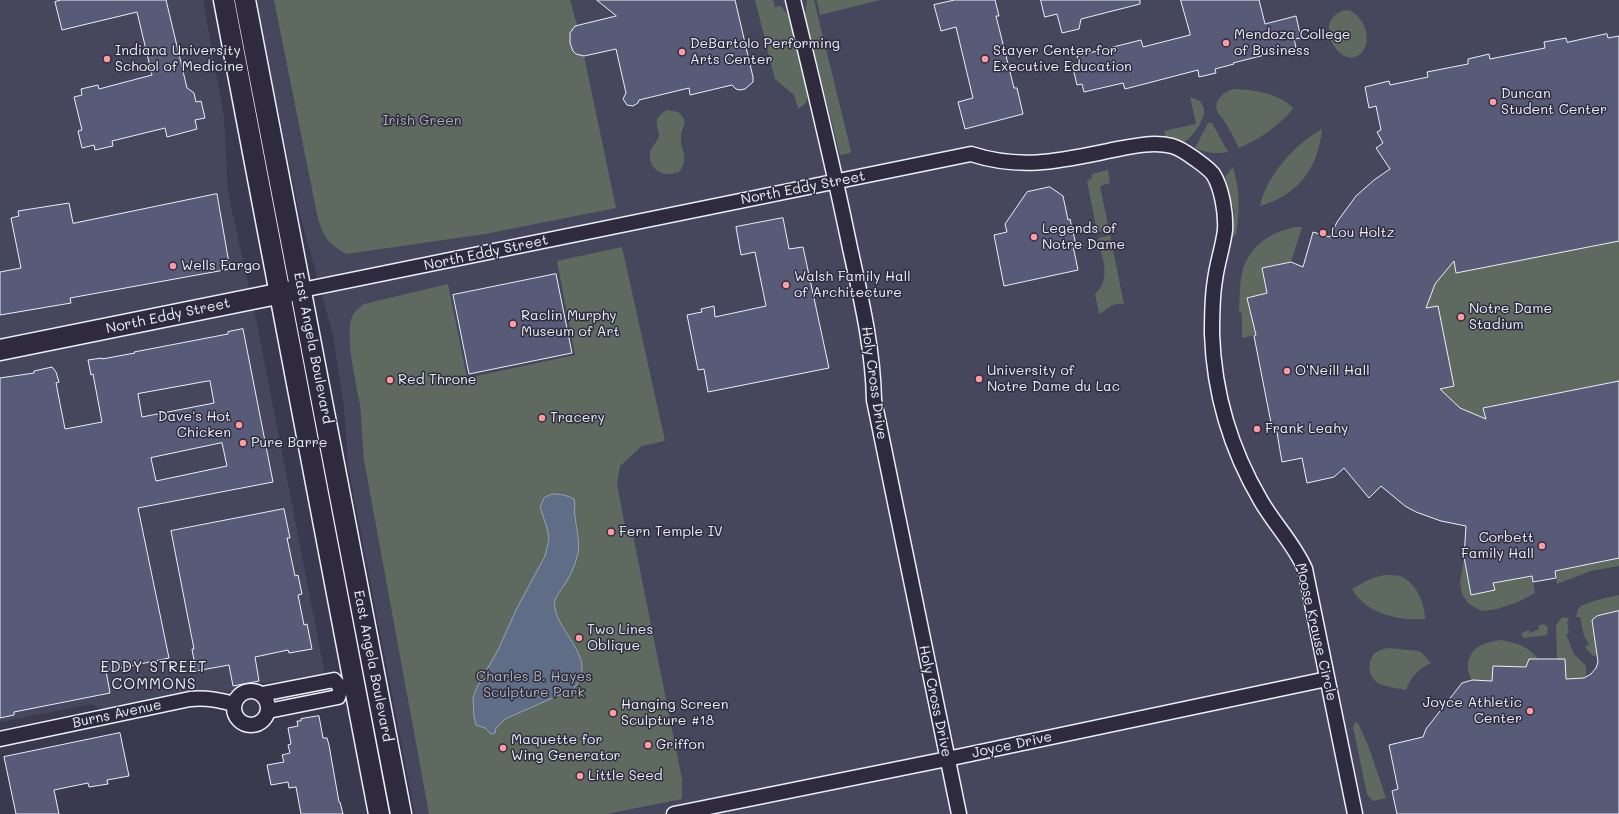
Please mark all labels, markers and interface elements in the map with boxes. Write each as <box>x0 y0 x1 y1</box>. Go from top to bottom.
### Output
place label: Mendoza College of Business <box>1234 27 1351 60</box>
place label: DeBartolo Performing Arts Center <box>690 36 840 68</box>
marker: Mendoza College of Business <box>1221 38 1231 48</box>
place label: Indiana University School of Medicine <box>115 43 244 76</box>
place label: Stayer Center for Executive Education <box>993 43 1132 76</box>
marker: DeBartolo Performing Arts Center <box>677 47 687 57</box>
marker: Indiana University School of Medicine <box>102 54 112 64</box>
marker: Stayer Center for Executive Education <box>980 54 990 64</box>
place label: Duncan Student Center <box>1501 86 1607 118</box>
marker: Duncan Student Center <box>1488 97 1498 107</box>
park label: Irish Green <box>382 113 462 129</box>
street label: North Eddy Street <box>739 168 867 208</box>
place label: Legends of Notre Dame <box>1042 221 1125 254</box>
place label: Lou Holtz <box>1331 225 1395 241</box>
marker: Lou Holtz <box>1318 228 1328 238</box>
street label: North Eddy Street <box>422 232 550 274</box>
marker: Legends of Notre Dame <box>1029 232 1039 242</box>
place label: Wells Fargo <box>181 258 260 274</box>
marker: Wells Fargo <box>168 261 178 271</box>
place label: Walsh Family Hall of Architecture <box>794 269 911 302</box>
street label: East Angela Boulevard <box>290 271 336 425</box>
marker: Walsh Family Hall of Architecture <box>781 280 791 290</box>
street label: North Eddy Street <box>104 295 232 337</box>
place label: Notre Dame Stadium <box>1469 301 1552 334</box>
place label: Raclin Murphy Museum of Art <box>521 308 620 340</box>
marker: Notre Dame Stadium <box>1456 312 1466 322</box>
marker: Raclin Murphy Museum of Art <box>508 319 518 329</box>
street label: Holy Cross Drive <box>858 325 890 441</box>
place label: University of Notre Dame du Lac <box>987 363 1120 396</box>
place label: O'Neill Hall <box>1295 363 1370 379</box>
marker: O'Neill Hall <box>1282 366 1292 376</box>
place label: Red Throne <box>398 372 476 388</box>
marker: University of Notre Dame du Lac <box>974 374 984 384</box>
marker: Red Throne <box>385 375 395 385</box>
place label: Dave's Hot Chicken <box>158 409 231 442</box>
place label: Tracery <box>550 410 605 426</box>
marker: Tracery <box>537 413 547 423</box>
marker: Dave's Hot Chicken <box>234 420 244 430</box>
place label: Frank Leahy <box>1265 421 1348 437</box>
marker: Frank Leahy <box>1252 424 1262 434</box>
place label: Pure Barre <box>251 435 328 451</box>
marker: Pure Barre <box>238 438 248 448</box>
place label: Fern Temple IV <box>619 524 723 540</box>
marker: Fern Temple IV <box>606 527 616 537</box>
place label: Corbett Family Hall <box>1461 530 1534 562</box>
marker: Corbett Family Hall <box>1537 541 1547 551</box>
street label: Moose Krause Circle <box>1292 561 1340 703</box>
street label: East Angela Boulevard <box>350 589 396 743</box>
place label: Two Lines Oblique <box>587 622 653 654</box>
marker: Two Lines Oblique <box>574 633 584 643</box>
street label: Holy Cross Drive <box>915 643 955 759</box>
district label: EDDY STREET COMMONS <box>101 658 207 693</box>
park label: Charles B. Hayes Sculpture Park <box>476 669 592 702</box>
place label: Joyce Athletic Center <box>1423 695 1522 728</box>
street label: Burns Avenue <box>71 696 163 732</box>
place label: Hanging Screen Sculpture #18 <box>621 697 728 730</box>
marker: Joyce Athletic Center <box>1525 706 1535 716</box>
marker: Hanging Screen Sculpture #18 <box>608 708 618 718</box>
street label: Joyce Drive <box>970 728 1054 762</box>
place label: Maquette for Wing Generator <box>511 732 621 764</box>
place label: Griffon <box>656 737 705 753</box>
marker: Griffon <box>643 740 653 750</box>
marker: Maquette for Wing Generator <box>498 743 508 753</box>
place label: Little Seed <box>588 768 663 784</box>
marker: Little Seed <box>575 771 585 781</box>

